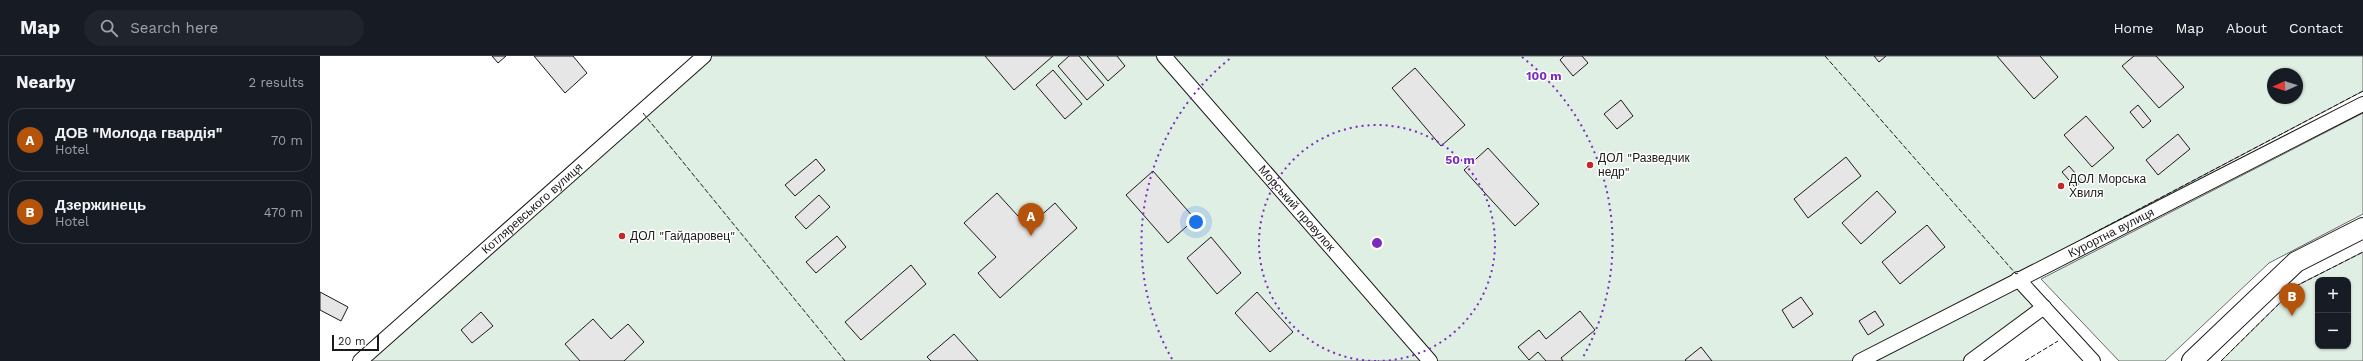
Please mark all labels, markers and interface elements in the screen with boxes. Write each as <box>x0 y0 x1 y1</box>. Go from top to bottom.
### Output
search box <box>84 10 364 46</box>
text: Map <box>20 16 60 39</box>
icon: search <box>98 17 120 39</box>
text: Search here <box>130 19 218 37</box>
text: Home <box>2113 20 2153 36</box>
text: Map <box>2175 20 2204 36</box>
text: About <box>2226 20 2267 36</box>
text: Contact <box>2289 20 2343 36</box>
north arrow <box>2267 68 2303 104</box>
text: 100 m <box>1526 69 1562 83</box>
text: Nearby <box>16 72 75 92</box>
text: 2 results <box>249 75 304 90</box>
text: ДОВ "Молода гвардія" <box>55 124 222 142</box>
text: A <box>26 133 34 148</box>
text: 70 m <box>271 133 303 148</box>
text: Hotel <box>55 142 89 157</box>
place label: ДОЛ "Разведчик недр" <box>1598 151 1690 179</box>
text: 50 m <box>1445 153 1475 167</box>
street label: Котляревського вулиця <box>479 160 585 257</box>
marker: ДОЛ "Разведчик недр" <box>1585 160 1595 170</box>
street label: Морський провулок <box>1256 162 1338 255</box>
place label: ДОЛ Морська Хвиля <box>2069 172 2147 200</box>
marker: ДОЛ Морська Хвиля <box>2056 181 2066 191</box>
text: Дзержинець <box>55 196 146 214</box>
pin: A <box>1018 203 1044 236</box>
text: B <box>26 205 34 220</box>
text: 470 m <box>264 205 303 220</box>
street label: Курортна вулиця <box>2066 205 2156 260</box>
your location <box>1186 212 1206 232</box>
text: Hotel <box>55 214 89 229</box>
place label: ДОЛ "Гайдаровец" <box>630 229 735 243</box>
marker: ДОЛ "Гайдаровец" <box>617 231 627 241</box>
centre of rings <box>1370 236 1384 250</box>
map controls <box>2315 277 2351 349</box>
button: + <box>2315 277 2351 313</box>
pin: B <box>2279 283 2305 316</box>
button: − <box>2315 313 2351 349</box>
scale bar <box>332 333 379 352</box>
text: 20 m <box>338 335 366 348</box>

